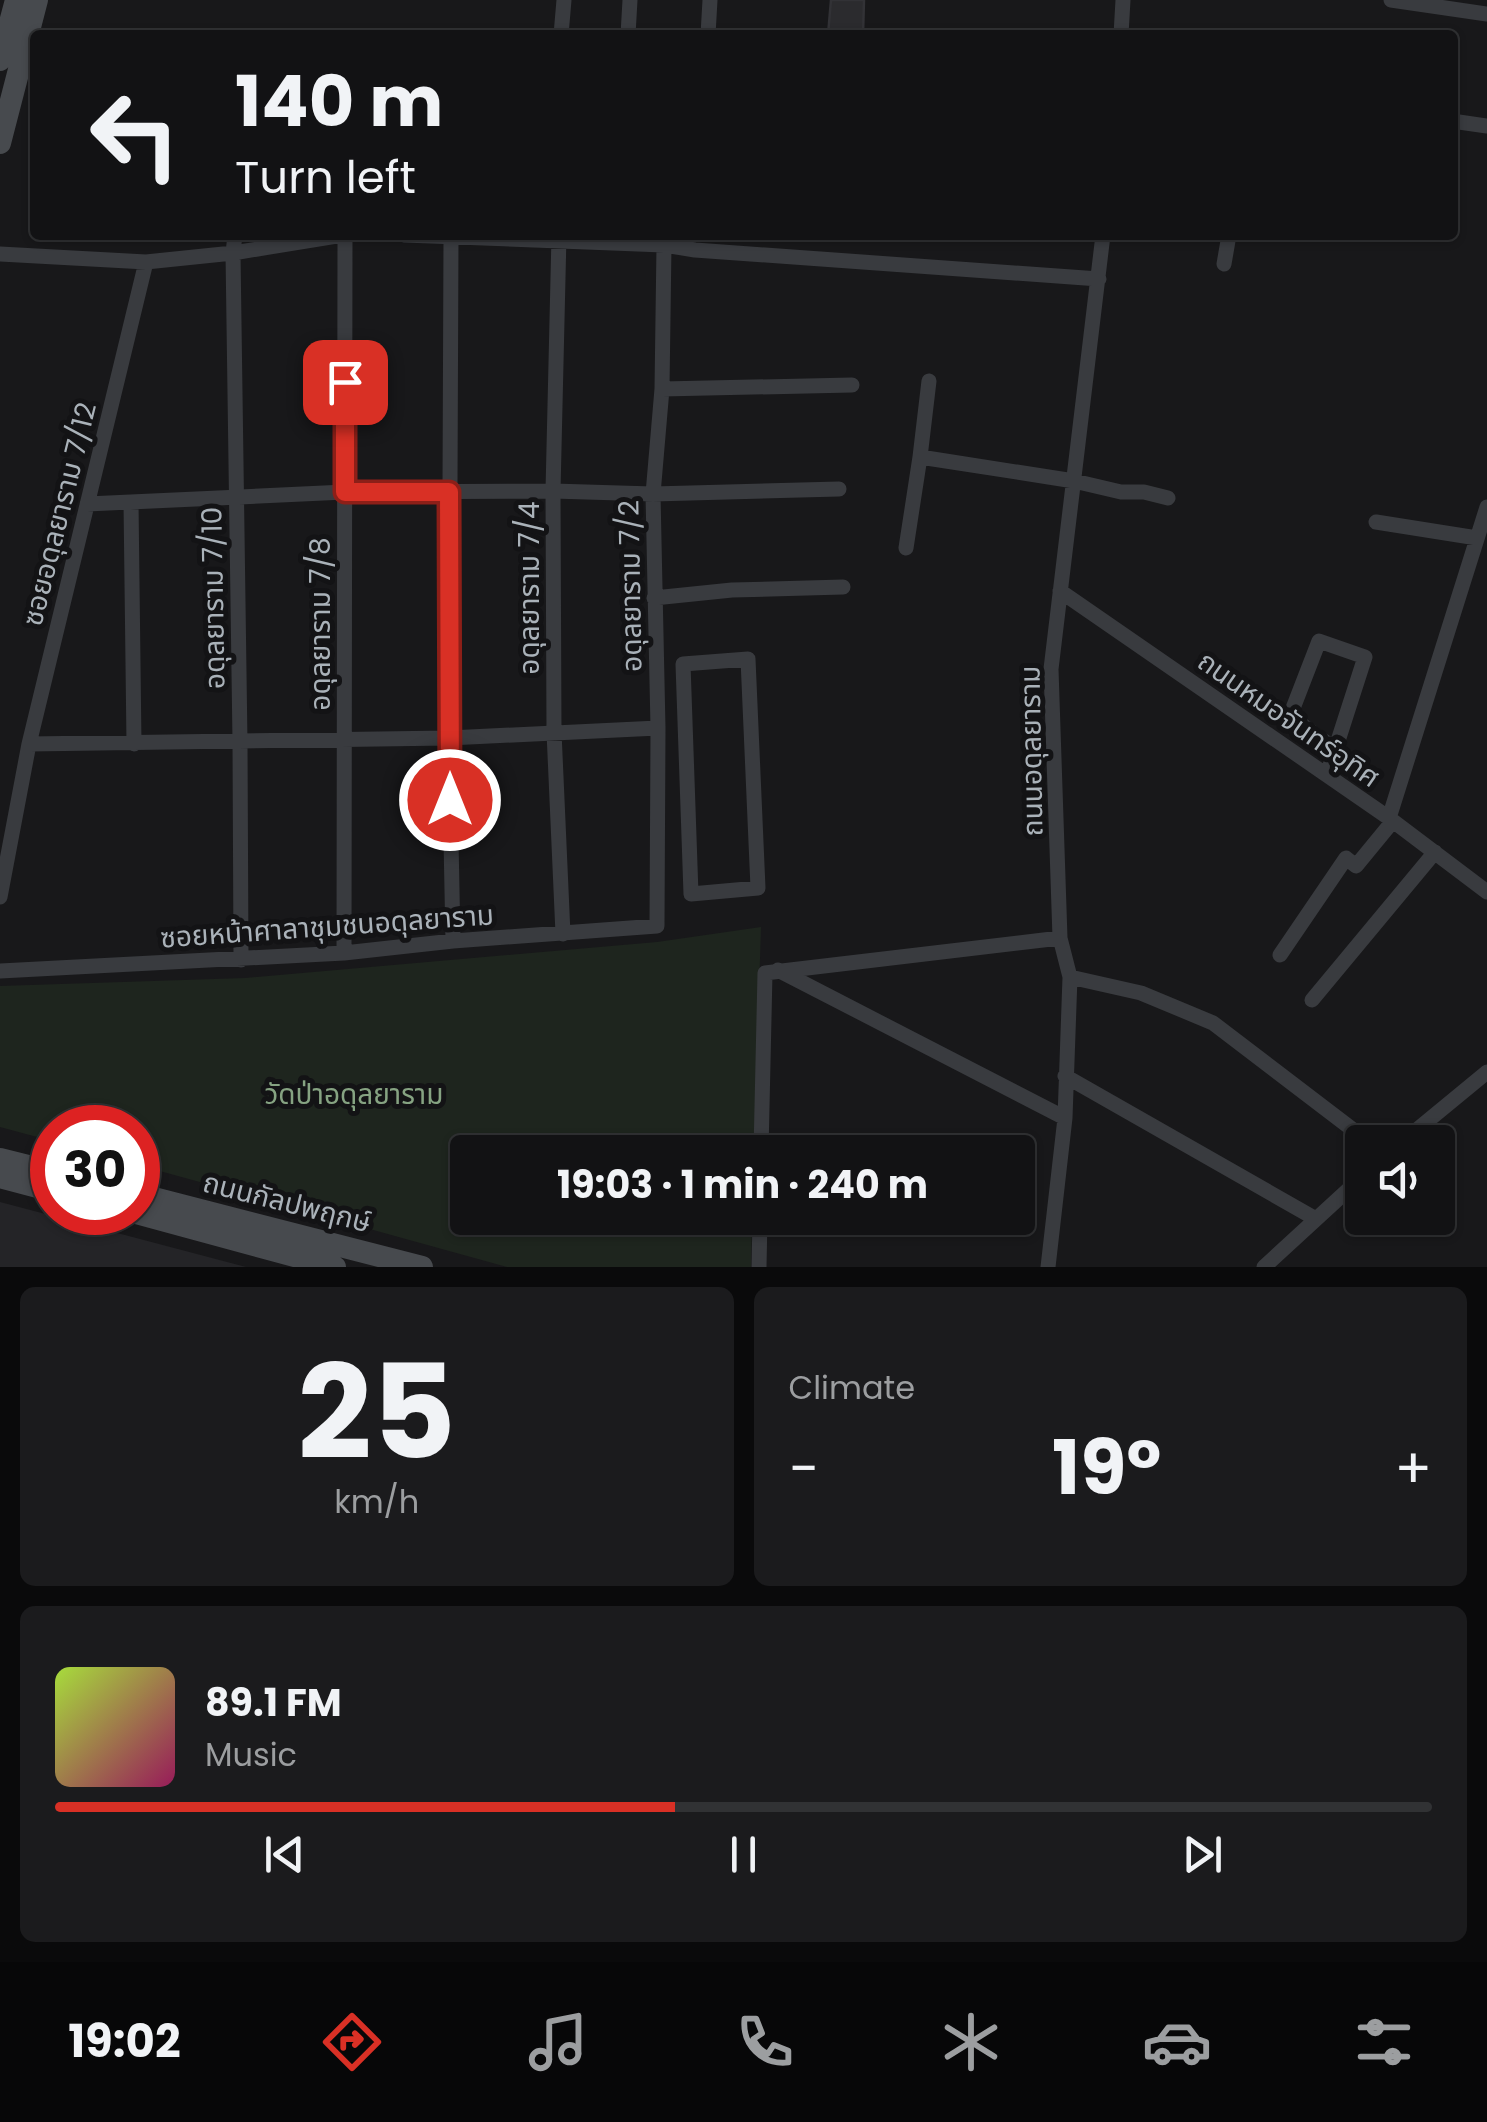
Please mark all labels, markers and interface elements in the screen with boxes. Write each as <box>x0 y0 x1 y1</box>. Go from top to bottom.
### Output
text: 140 m <box>235 52 443 151</box>
icon: left <box>70 70 200 200</box>
text: Turn left <box>235 146 416 209</box>
pin <box>303 340 388 425</box>
icon: arrive <box>318 355 373 410</box>
street label: ซอยอดุลยาราม 7/12 <box>13 398 106 630</box>
street label: อดุลยาราม 7/2 <box>610 500 651 672</box>
street label: อดุลยาราม 7/4 <box>510 501 549 675</box>
street label: อดุลยาราม 7/10 <box>192 507 235 689</box>
street label: อดุลยาราม 7/8 <box>301 537 340 711</box>
street label: ถนนหมอจันทร์อุทิศ <box>1190 642 1388 797</box>
street label: ถนนอดุลยาราม <box>1011 665 1052 837</box>
position arrow <box>398 748 502 852</box>
street label: ซอยหน้าศาลาชุมชนอดุลยาราม <box>159 895 495 958</box>
park label: วัดป่าอดุลยาราม <box>265 1075 443 1114</box>
speed limit sign: 30 <box>30 1105 160 1235</box>
map controls <box>1345 1125 1455 1235</box>
button: sound <box>1345 1125 1455 1235</box>
text: 19:03 · 1 min · 240 m <box>557 1158 928 1211</box>
street label: ถนนกัลปพฤกษ์ <box>199 1163 375 1242</box>
text: 25 <box>297 1321 456 1504</box>
text: Climate <box>789 1365 915 1410</box>
text: 19° <box>1052 1415 1161 1520</box>
text: − <box>789 1430 819 1507</box>
text: + <box>1394 1430 1432 1507</box>
text: km/h <box>334 1479 419 1524</box>
text: 89.1 FM <box>205 1676 342 1729</box>
text: Music <box>205 1732 297 1777</box>
icon: previous <box>257 1827 312 1882</box>
icon: pause <box>716 1827 771 1882</box>
icon: next <box>1175 1827 1230 1882</box>
icon: directions <box>317 2007 387 2077</box>
icon: music <box>523 2007 593 2077</box>
icon: phone <box>730 2007 800 2077</box>
icon: climate <box>936 2007 1006 2077</box>
icon: car <box>1142 2007 1212 2077</box>
icon: filters <box>1349 2007 1419 2077</box>
text: 19:02 <box>68 2010 181 2073</box>

